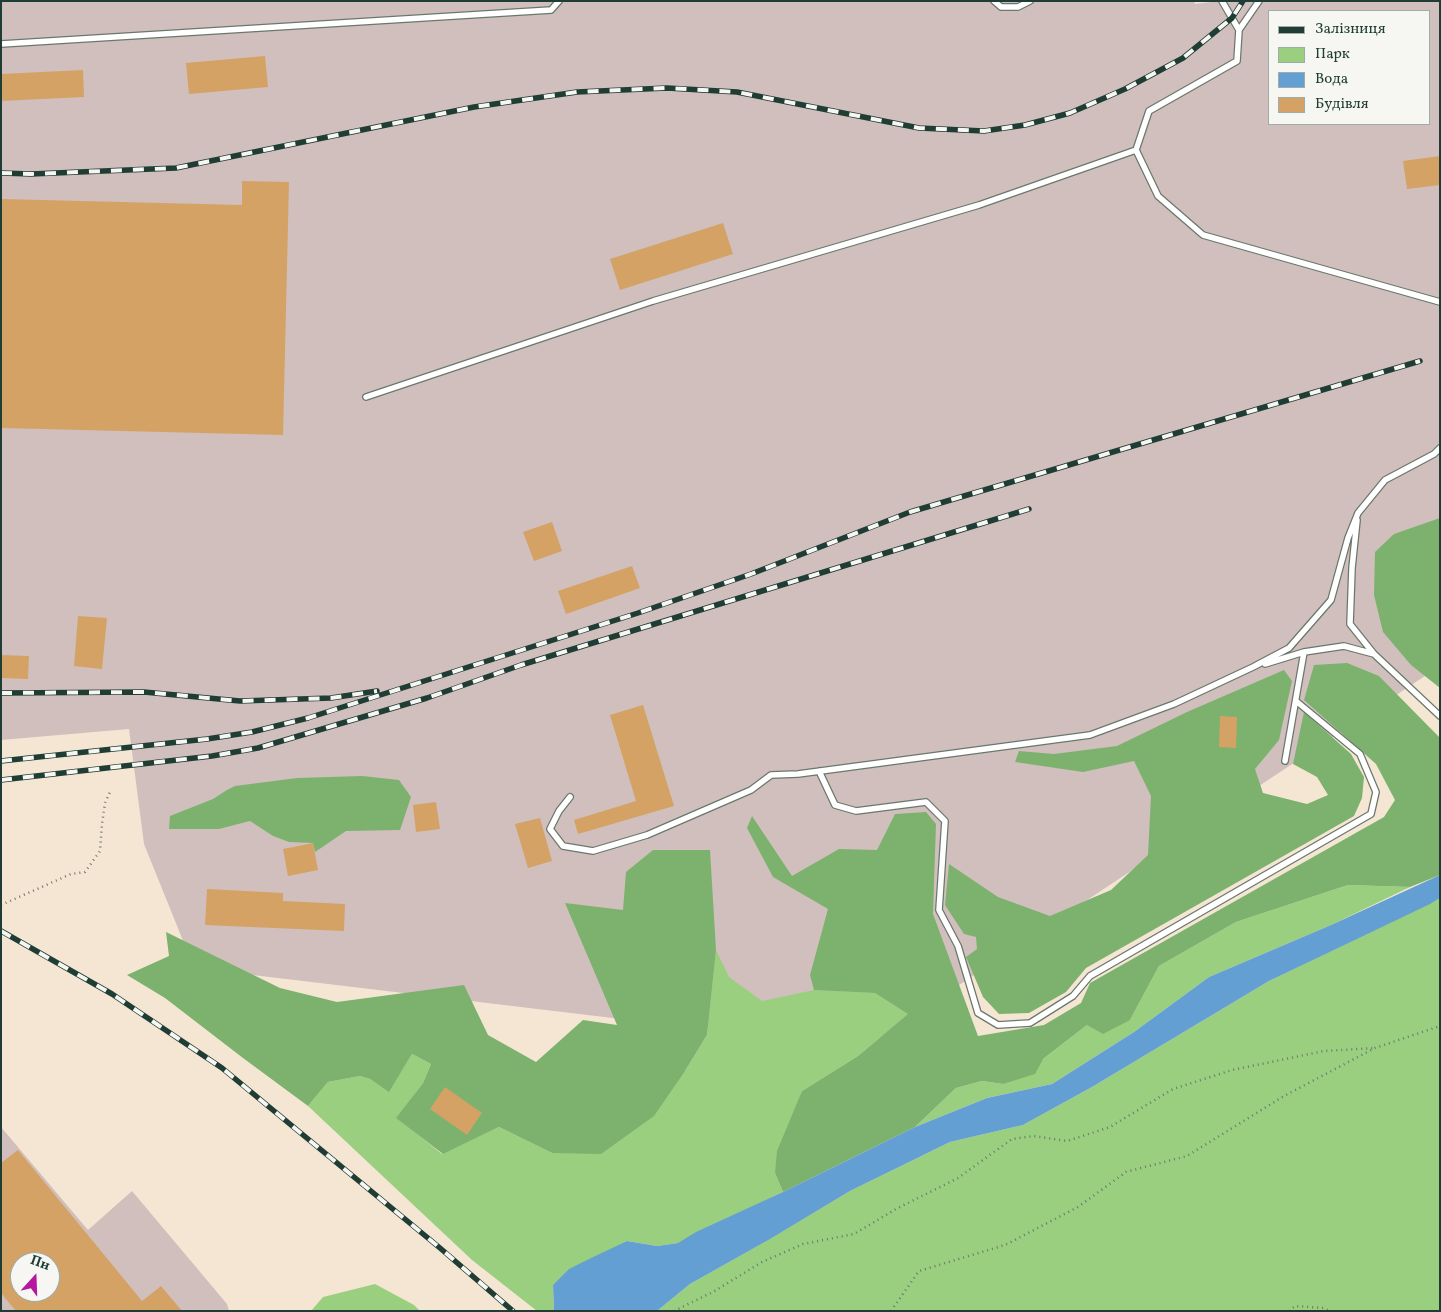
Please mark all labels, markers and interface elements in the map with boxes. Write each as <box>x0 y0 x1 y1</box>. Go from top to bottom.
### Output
legend <box>1268 10 1431 125</box>
text: Залізниця <box>1315 19 1386 40</box>
text: Парк <box>1315 44 1350 65</box>
text: Вода <box>1315 69 1348 90</box>
text: Будівля <box>1315 94 1369 115</box>
text: Пн <box>27 1251 53 1276</box>
north arrow <box>10 1252 60 1302</box>

